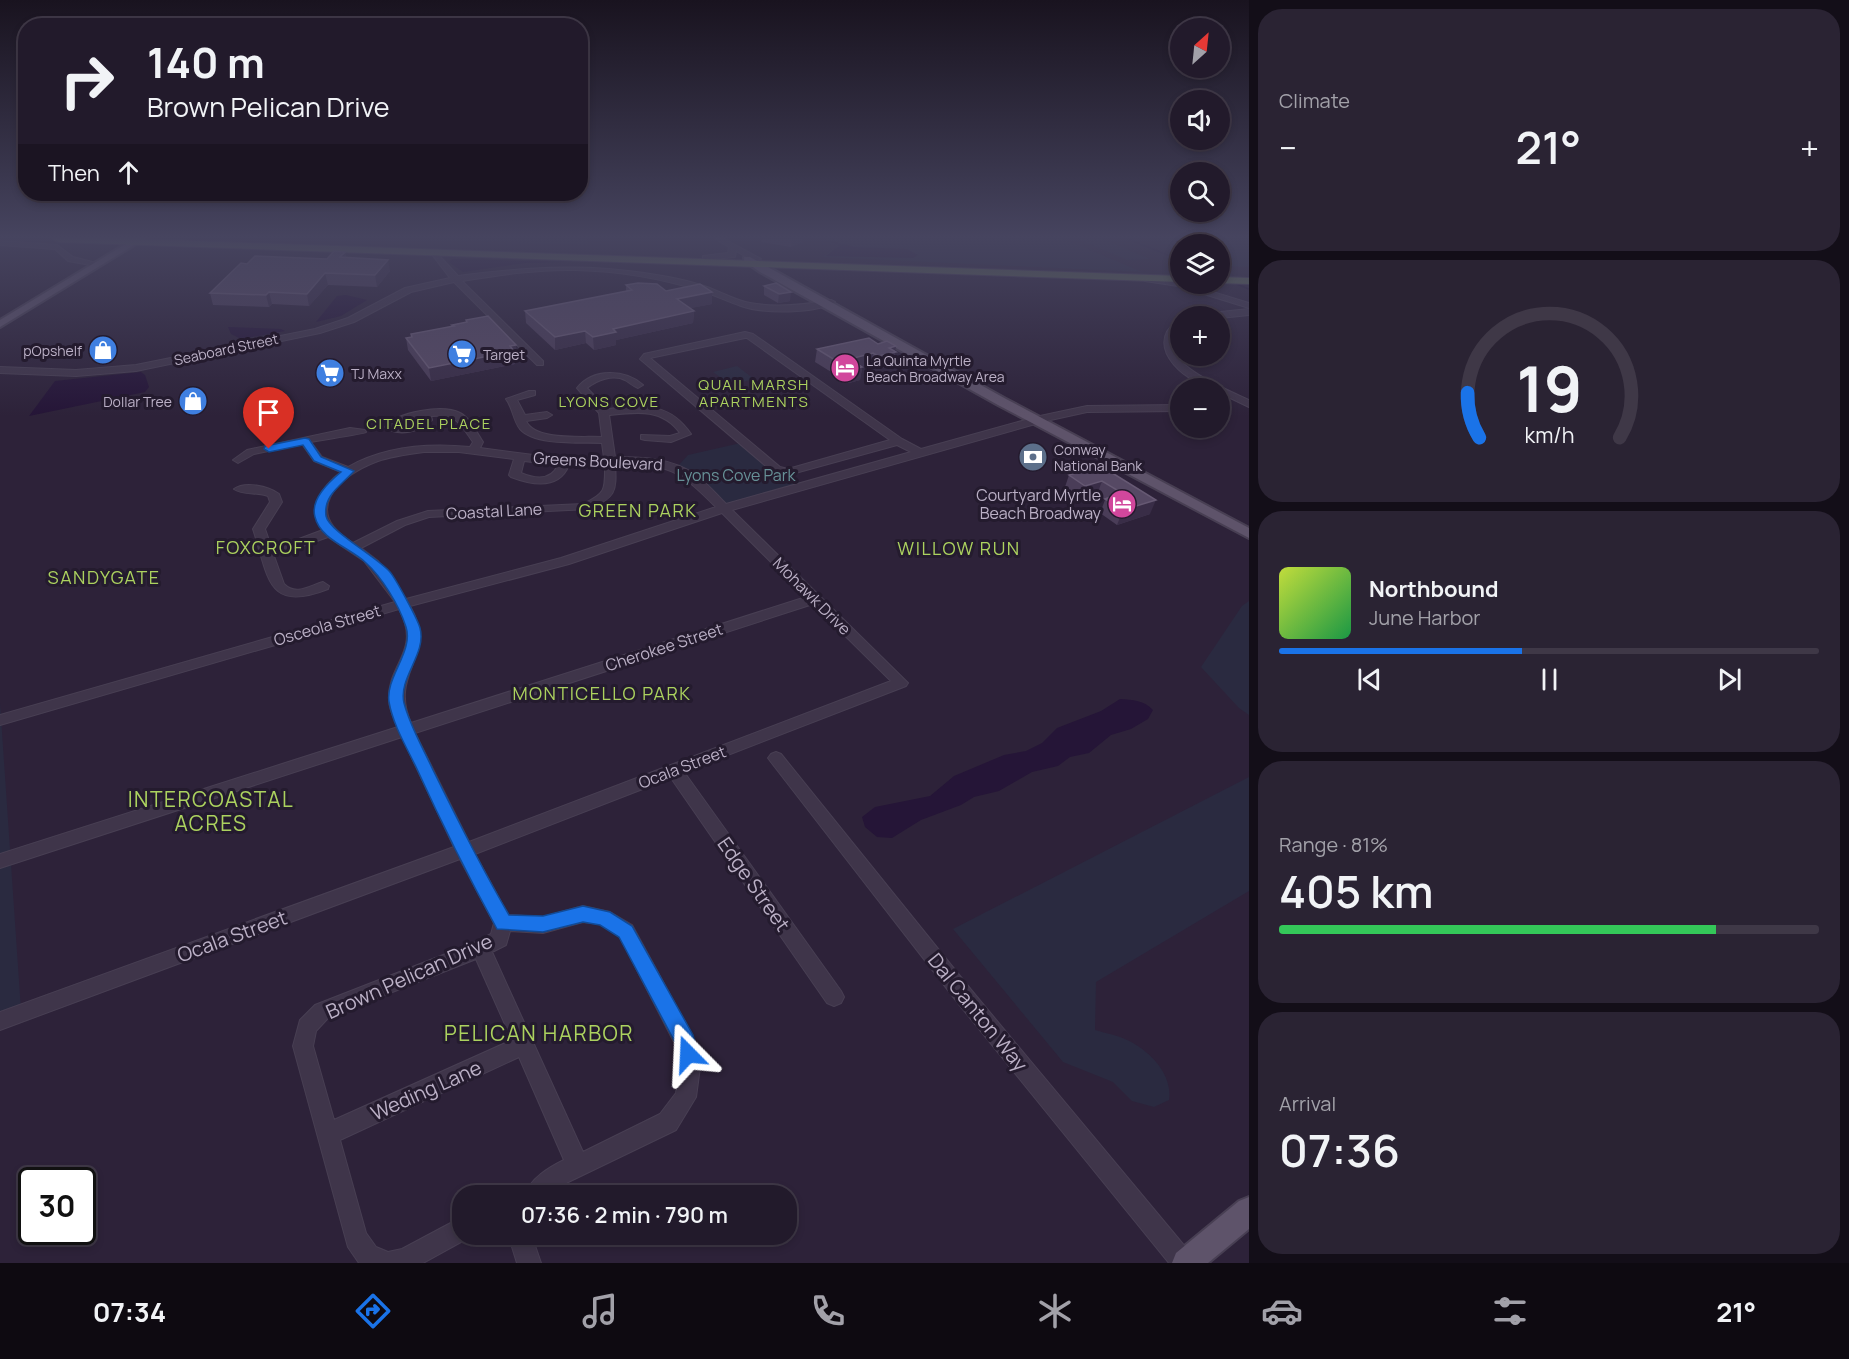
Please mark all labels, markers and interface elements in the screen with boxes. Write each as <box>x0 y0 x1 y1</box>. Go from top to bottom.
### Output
north arrow <box>1170 18 1230 78</box>
map controls <box>1170 18 1230 438</box>
text: 140 m <box>147 33 265 91</box>
icon: right <box>48 42 126 120</box>
text: Climate <box>1279 87 1350 114</box>
text: Brown Pelican Drive <box>147 88 390 125</box>
button: sound <box>1170 90 1230 150</box>
text: 21° <box>1516 116 1581 178</box>
text: − <box>1279 125 1297 170</box>
text: + <box>1800 125 1819 170</box>
icon: ahead <box>112 156 145 189</box>
text: Then <box>48 158 100 188</box>
button: search <box>1170 162 1230 222</box>
button: layers <box>1170 234 1230 294</box>
button: + <box>1170 306 1230 366</box>
street label: Seaboard Street <box>172 329 280 369</box>
shop icon: pOpshelf <box>87 334 119 366</box>
supermarket icon: Target <box>446 338 478 370</box>
place label: pOpshelf <box>23 341 82 360</box>
place label: Target <box>483 345 525 364</box>
text: 19 <box>1516 345 1582 431</box>
place label: La Quinta Myrtle Beach Broadway Area <box>866 351 1005 386</box>
hotel icon: La Quinta Myrtle Beach Broadway Area <box>829 352 861 384</box>
supermarket icon: TJ Maxx <box>314 357 346 389</box>
place label: TJ Maxx <box>351 364 402 383</box>
district label: QUAIL MARSH APARTMENTS <box>698 374 810 412</box>
button: − <box>1170 378 1230 438</box>
shop icon: Dollar Tree <box>177 385 209 417</box>
pin <box>243 387 294 449</box>
district label: LYONS COVE <box>558 391 660 412</box>
place label: Dollar Tree <box>103 392 172 411</box>
icon: arrive <box>252 396 285 429</box>
district label: CITADEL PLACE <box>366 413 492 434</box>
text: km/h <box>1524 420 1574 449</box>
place label: Conway National Bank <box>1054 440 1143 475</box>
bank icon: Conway National Bank <box>1017 441 1049 473</box>
street label: Greens Boulevard <box>533 447 663 475</box>
park label: Lyons Cove Park <box>677 464 797 486</box>
place label: Courtyard Myrtle Beach Broadway <box>976 484 1102 524</box>
hotel icon: Courtyard Myrtle Beach Broadway <box>1106 488 1138 520</box>
street label: Coastal Lane <box>445 497 543 525</box>
district label: GREEN PARK <box>579 498 697 522</box>
district label: FOXCROFT <box>216 535 316 559</box>
district label: WILLOW RUN <box>897 536 1021 560</box>
street label: Mohawk Drive <box>768 552 856 640</box>
district label: SANDYGATE <box>48 565 160 589</box>
text: Northbound <box>1369 574 1499 604</box>
street label: Osceola Street <box>271 599 383 651</box>
text: June Harbor <box>1369 604 1481 631</box>
street label: Cherokee Street <box>603 618 725 676</box>
icon: previous <box>1353 663 1386 696</box>
icon: pause <box>1533 663 1566 696</box>
icon: next <box>1713 663 1746 696</box>
district label: MONTICELLO PARK <box>512 681 692 705</box>
street label: Ocala Street <box>635 740 729 794</box>
district label: INTERCOASTAL ACRES <box>128 785 294 837</box>
street label: Edge Street <box>712 831 796 937</box>
text: Range · 81% <box>1279 831 1388 858</box>
text: 405 km <box>1279 860 1434 922</box>
street label: Ocala Street <box>173 904 291 968</box>
street label: Brown Pelican Drive <box>321 927 497 1025</box>
street label: Dal Canton Way <box>922 947 1034 1077</box>
district label: PELICAN HARBOR <box>444 1019 634 1047</box>
position arrow <box>656 1022 720 1086</box>
street label: Weding Lane <box>366 1054 486 1126</box>
text: Arrival <box>1279 1090 1336 1117</box>
text: 07:36 <box>1279 1119 1400 1181</box>
speed limit sign: 30 <box>18 1167 96 1245</box>
text: 07:36 · 2 min · 790 m <box>521 1200 728 1230</box>
icon: directions <box>352 1290 394 1332</box>
icon: music <box>579 1290 621 1332</box>
icon: phone <box>807 1290 849 1332</box>
icon: climate <box>1034 1290 1076 1332</box>
icon: car <box>1261 1290 1303 1332</box>
icon: filters <box>1489 1290 1531 1332</box>
text: 07:34 <box>93 1293 166 1330</box>
text: 21° <box>1716 1293 1756 1330</box>

